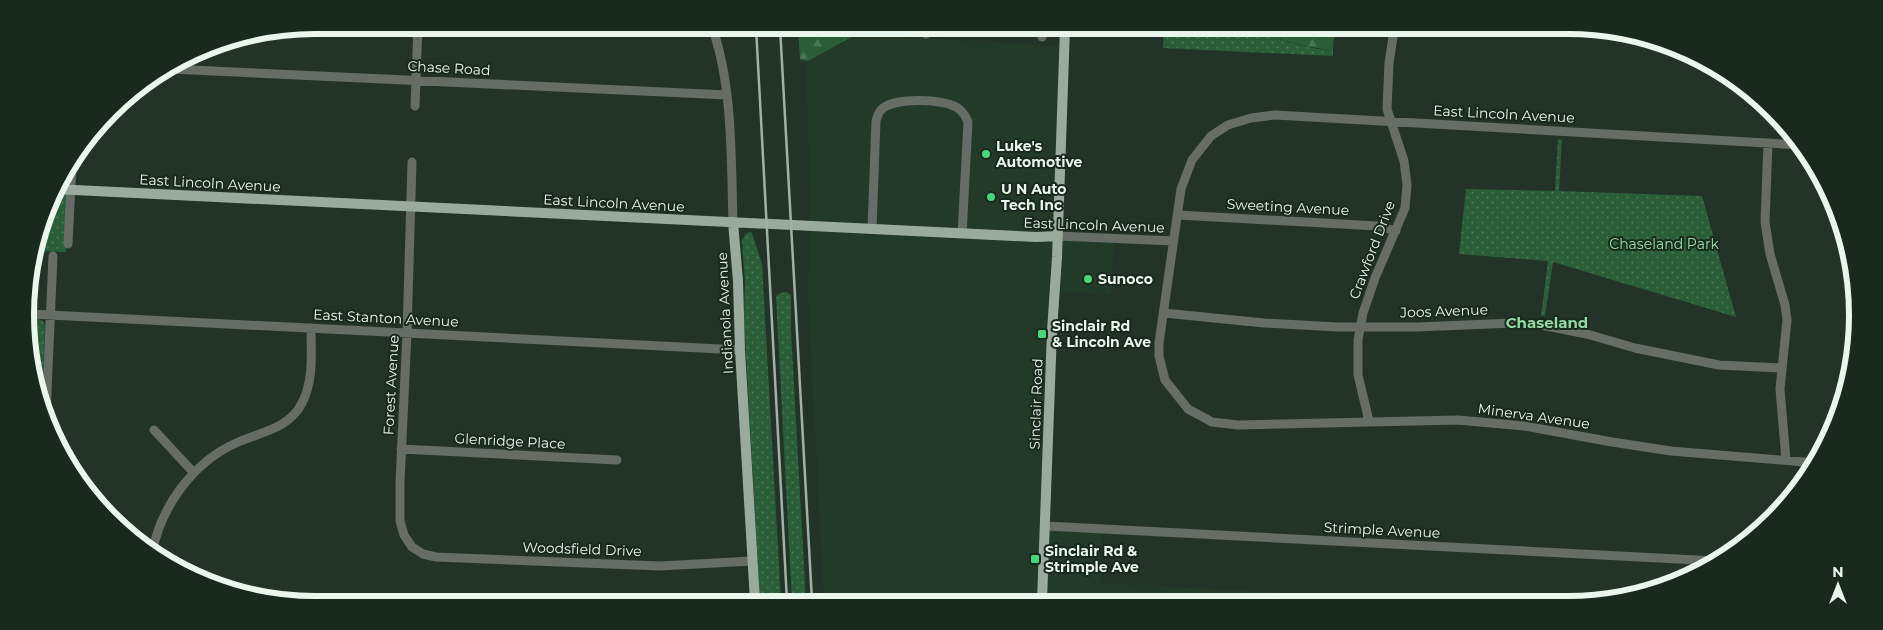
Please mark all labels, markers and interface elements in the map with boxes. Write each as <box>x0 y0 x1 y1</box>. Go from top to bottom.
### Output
street label: Chase Road <box>407 57 491 79</box>
street label: East Lincoln Avenue <box>1433 101 1575 127</box>
place label: Luke's Automotive <box>995 137 1083 171</box>
marker: Luke's Automotive <box>980 148 992 160</box>
street label: East Lincoln Avenue <box>139 170 281 196</box>
place label: U N Auto Tech Inc <box>1001 180 1067 214</box>
street label: East Lincoln Avenue <box>543 190 685 216</box>
marker: U N Auto Tech Inc <box>985 191 997 203</box>
street label: Sweeting Avenue <box>1226 195 1350 219</box>
street label: Crawford Drive <box>1345 198 1399 302</box>
street label: East Lincoln Avenue <box>1023 214 1165 236</box>
park label: Chaseland Park <box>1609 235 1719 253</box>
street label: Indianola Avenue <box>713 252 737 374</box>
place label: Sunoco <box>1098 270 1153 288</box>
marker: Sunoco <box>1082 273 1094 285</box>
street label: Joos Avenue <box>1399 300 1488 322</box>
street label: East Stanton Avenue <box>313 305 459 331</box>
district label: Chaseland <box>1506 313 1588 332</box>
place label: Sinclair Rd & Lincoln Ave <box>1052 317 1151 351</box>
marker: Sinclair Rd & Lincoln Ave <box>1036 328 1048 340</box>
street label: Forest Avenue <box>379 334 403 436</box>
street label: Sinclair Road <box>1025 358 1047 450</box>
street label: Minerva Avenue <box>1477 399 1591 433</box>
street label: Glenridge Place <box>454 429 566 453</box>
street label: Strimple Avenue <box>1323 518 1441 542</box>
street label: Woodsfield Drive <box>522 538 642 560</box>
place label: Sinclair Rd & Strimple Ave <box>1045 542 1139 576</box>
marker: Sinclair Rd & Strimple Ave <box>1029 553 1041 565</box>
north arrow <box>1813 560 1863 610</box>
text: N <box>1832 563 1844 581</box>

